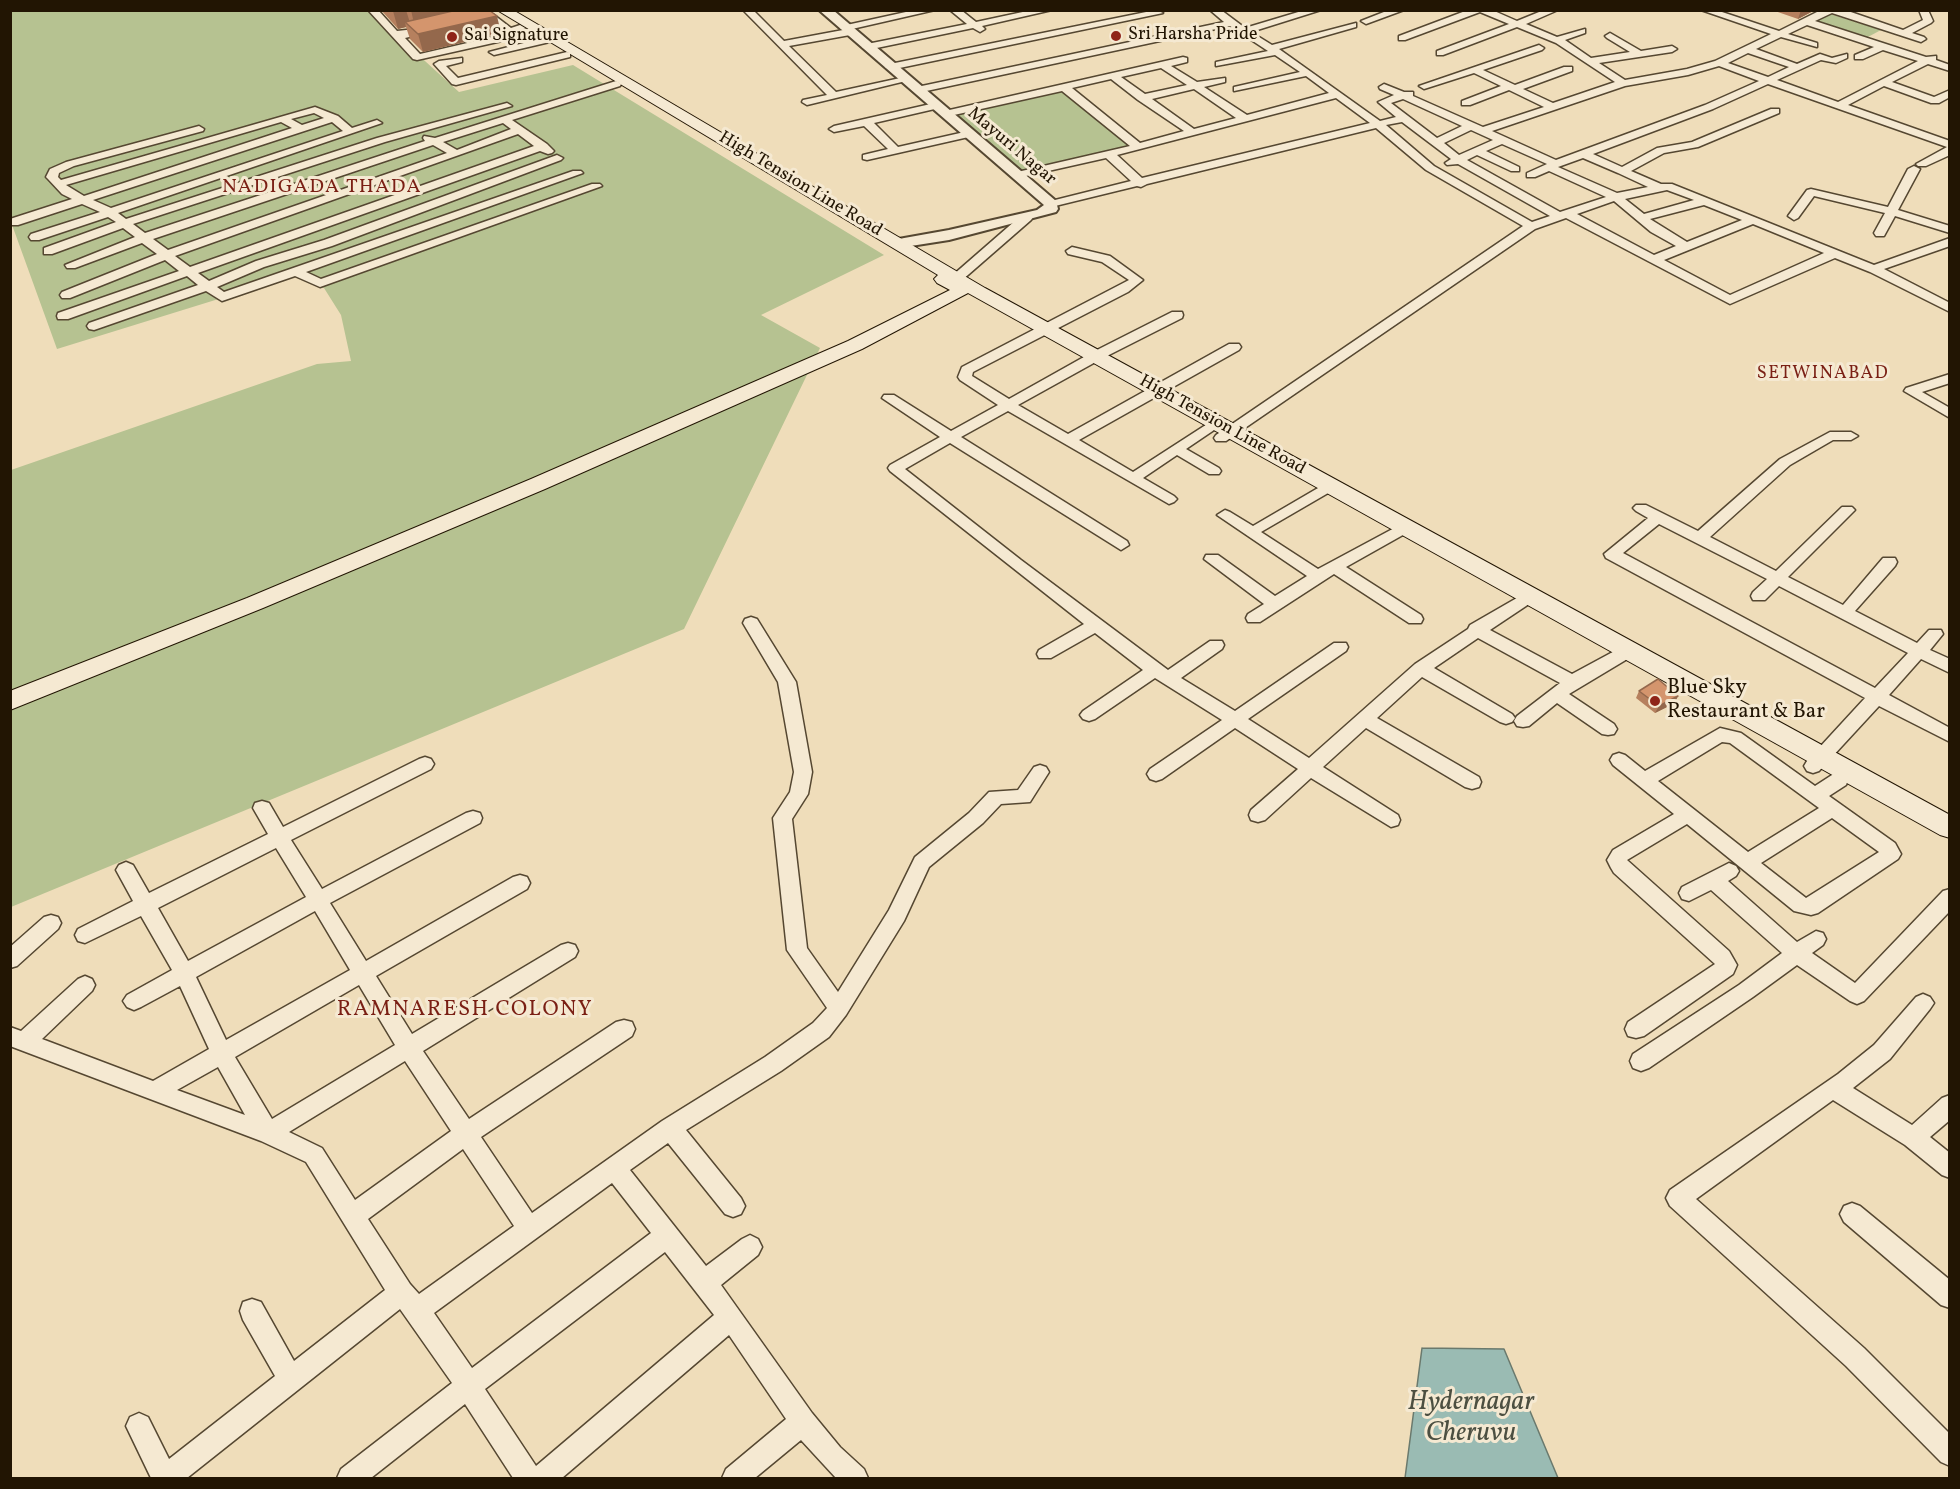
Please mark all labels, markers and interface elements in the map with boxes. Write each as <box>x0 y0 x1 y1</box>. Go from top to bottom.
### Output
place label: Sri Harsha Pride <box>1128 25 1258 47</box>
place label: Sai Signature <box>464 26 568 48</box>
marker: Sri Harsha Pride <box>1109 29 1123 43</box>
marker: Sai Signature <box>445 30 459 44</box>
street label: Mayuri Nagar <box>962 103 1060 191</box>
street label: High Tension Line Road <box>714 128 886 242</box>
district label: NADIGADA THADA <box>222 176 422 200</box>
district label: SETWINABAD <box>1757 364 1889 386</box>
street label: High Tension Line Road <box>1135 371 1309 481</box>
place label: Blue Sky Restaurant & Bar <box>1667 676 1825 726</box>
marker: Blue Sky Restaurant & Bar <box>1648 694 1662 708</box>
district label: RAMNARESH COLONY <box>337 998 593 1024</box>
water label: Hydernagar Cheruvu <box>1407 1388 1535 1451</box>

